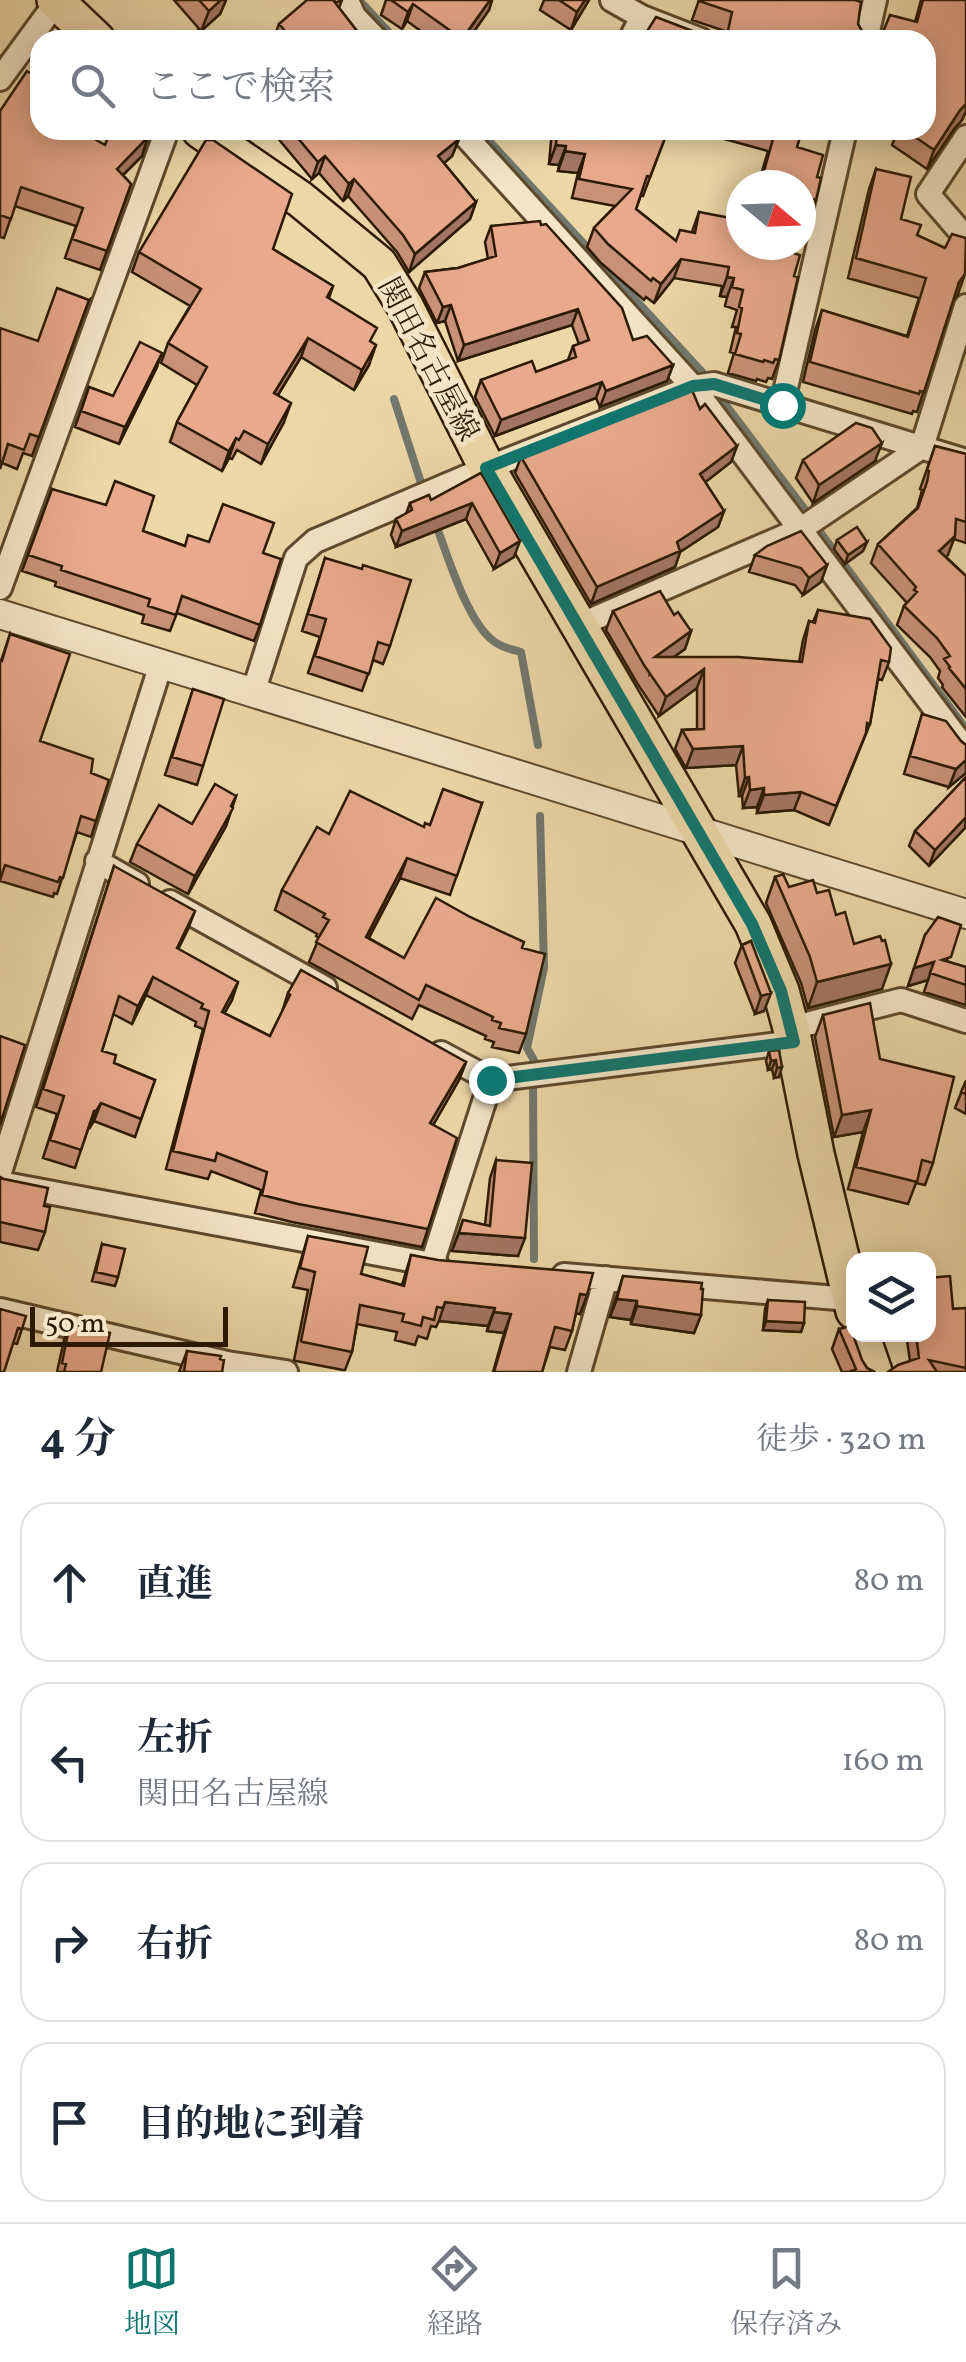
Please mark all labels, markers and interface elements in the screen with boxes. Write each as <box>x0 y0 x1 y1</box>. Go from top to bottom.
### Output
search box <box>30 30 936 140</box>
icon: search <box>65 58 120 113</box>
text: ここで検索 <box>145 63 335 116</box>
north arrow <box>726 170 816 260</box>
street label: 関田名古屋線 <box>366 271 488 449</box>
route start <box>760 383 806 429</box>
route end <box>469 1058 515 1104</box>
map controls <box>846 1252 936 1342</box>
button: layers <box>846 1252 936 1342</box>
scale bar <box>30 1302 228 1346</box>
text: 50 m <box>45 1305 105 1344</box>
text: 4 分 <box>40 1412 116 1471</box>
text: 徒歩 · 320 m <box>756 1419 926 1463</box>
icon: ahead <box>42 1555 97 1610</box>
text: 直進 <box>137 1560 213 1613</box>
text: 80 m <box>854 1560 924 1604</box>
text: 左折 <box>137 1714 213 1767</box>
icon: left <box>42 1735 97 1790</box>
text: 160 m <box>841 1740 924 1784</box>
text: 関田名古屋線 <box>137 1774 329 1818</box>
icon: right <box>42 1915 97 1970</box>
text: 右折 <box>137 1920 213 1973</box>
text: 80 m <box>854 1920 924 1964</box>
icon: arrive <box>42 2095 97 2150</box>
text: 目的地に到着 <box>137 2100 365 2153</box>
tab: 地図 <box>124 2241 180 2345</box>
tab: 経路 <box>427 2241 483 2345</box>
tab: 保存済み <box>730 2241 842 2345</box>

